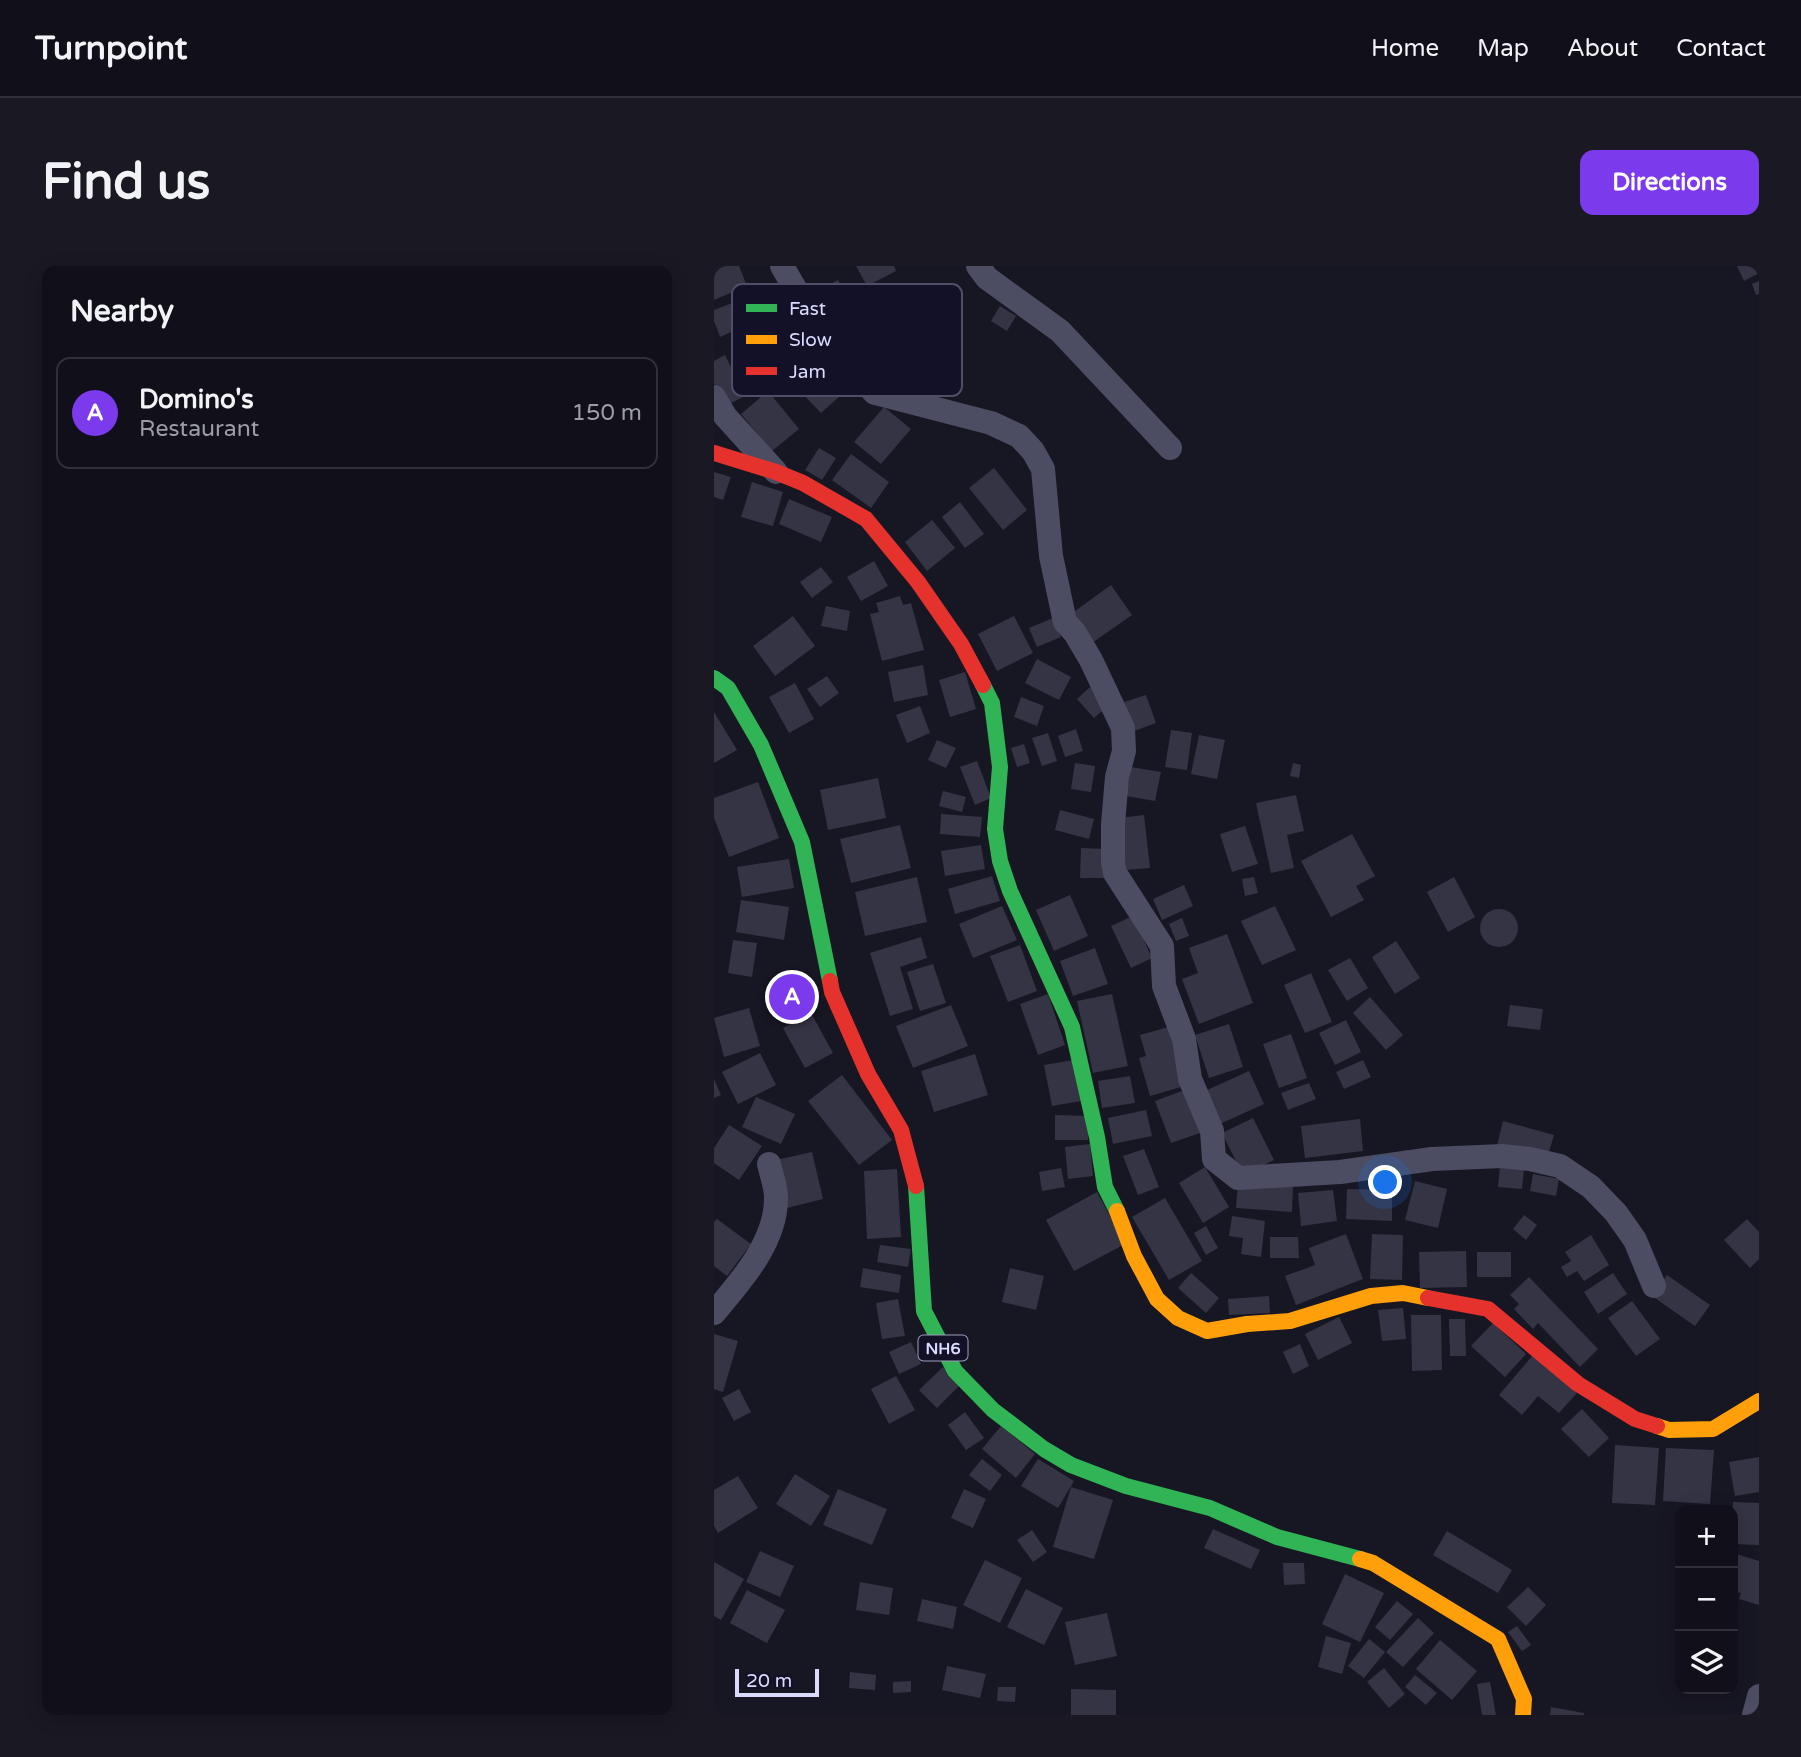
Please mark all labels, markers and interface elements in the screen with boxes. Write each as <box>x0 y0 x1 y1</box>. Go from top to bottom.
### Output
text: Turnpoint <box>35 29 187 68</box>
text: Home <box>1371 34 1439 63</box>
text: Map <box>1477 34 1529 63</box>
text: About <box>1567 34 1638 63</box>
text: Contact <box>1676 34 1766 63</box>
button: Directions <box>1580 150 1759 215</box>
text: Find us <box>42 153 210 212</box>
legend <box>732 284 962 396</box>
text: Nearby <box>70 293 174 330</box>
text: Fast <box>789 298 826 320</box>
text: Slow <box>789 329 832 351</box>
text: Jam <box>789 361 826 383</box>
text: Domino's <box>139 384 254 415</box>
text: A <box>86 399 104 427</box>
text: 150 m <box>572 399 642 427</box>
text: Restaurant <box>139 415 259 443</box>
pin: A <box>769 971 815 1023</box>
your location <box>1368 1165 1402 1199</box>
road number: NH6 <box>918 1336 968 1360</box>
map controls <box>1675 1505 1738 1694</box>
button: + <box>1675 1505 1738 1568</box>
button: − <box>1675 1568 1738 1631</box>
button: layers <box>1675 1631 1738 1694</box>
scale bar <box>735 1666 819 1698</box>
text: 20 m <box>746 1670 792 1692</box>

